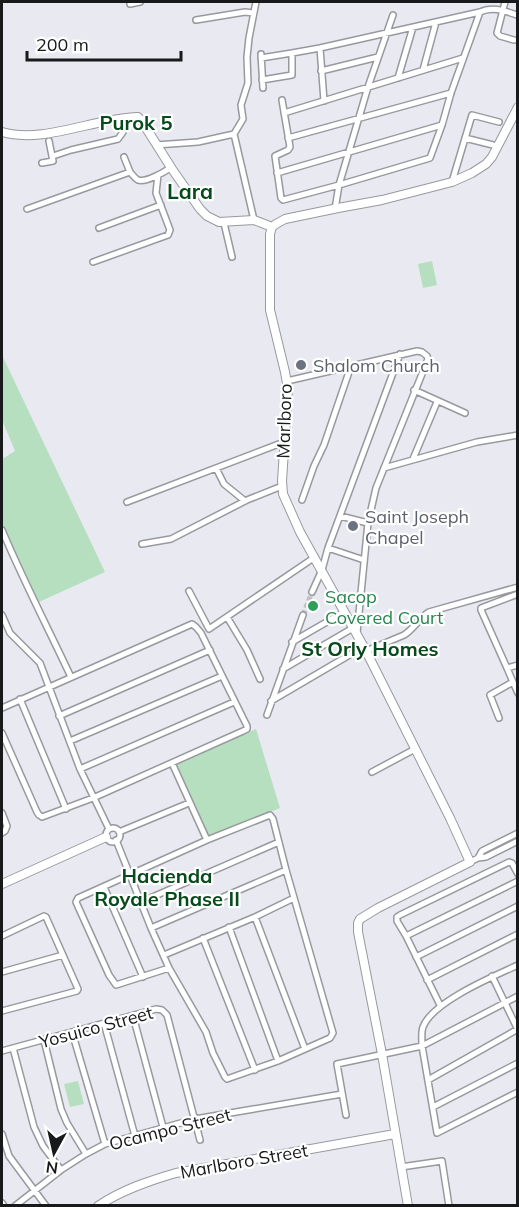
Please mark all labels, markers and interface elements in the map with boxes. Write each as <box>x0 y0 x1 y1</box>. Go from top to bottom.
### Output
scale bar <box>27 24 182 62</box>
text: 200 m <box>36 33 89 56</box>
district label: Purok 5 <box>99 110 173 135</box>
district label: Lara <box>167 178 213 204</box>
place label: Shalom Church <box>313 354 440 377</box>
marker: Shalom Church <box>294 358 308 372</box>
street label: Marlboro <box>271 383 297 459</box>
place label: Saint Joseph Chapel <box>365 505 469 549</box>
marker: Saint Joseph Chapel <box>346 519 360 533</box>
place label: Sacop Covered Court <box>325 585 443 629</box>
marker: Sacop Covered Court <box>306 599 320 613</box>
district label: St Orly Homes <box>301 636 439 661</box>
district label: Hacienda Royale Phase II <box>94 863 240 911</box>
street label: Yosuico Street <box>36 1001 155 1053</box>
street label: Ocampo Street <box>107 1103 233 1155</box>
north arrow <box>24 1123 84 1183</box>
street label: Marlboro Street <box>178 1138 310 1184</box>
text: N <box>45 1157 59 1179</box>

